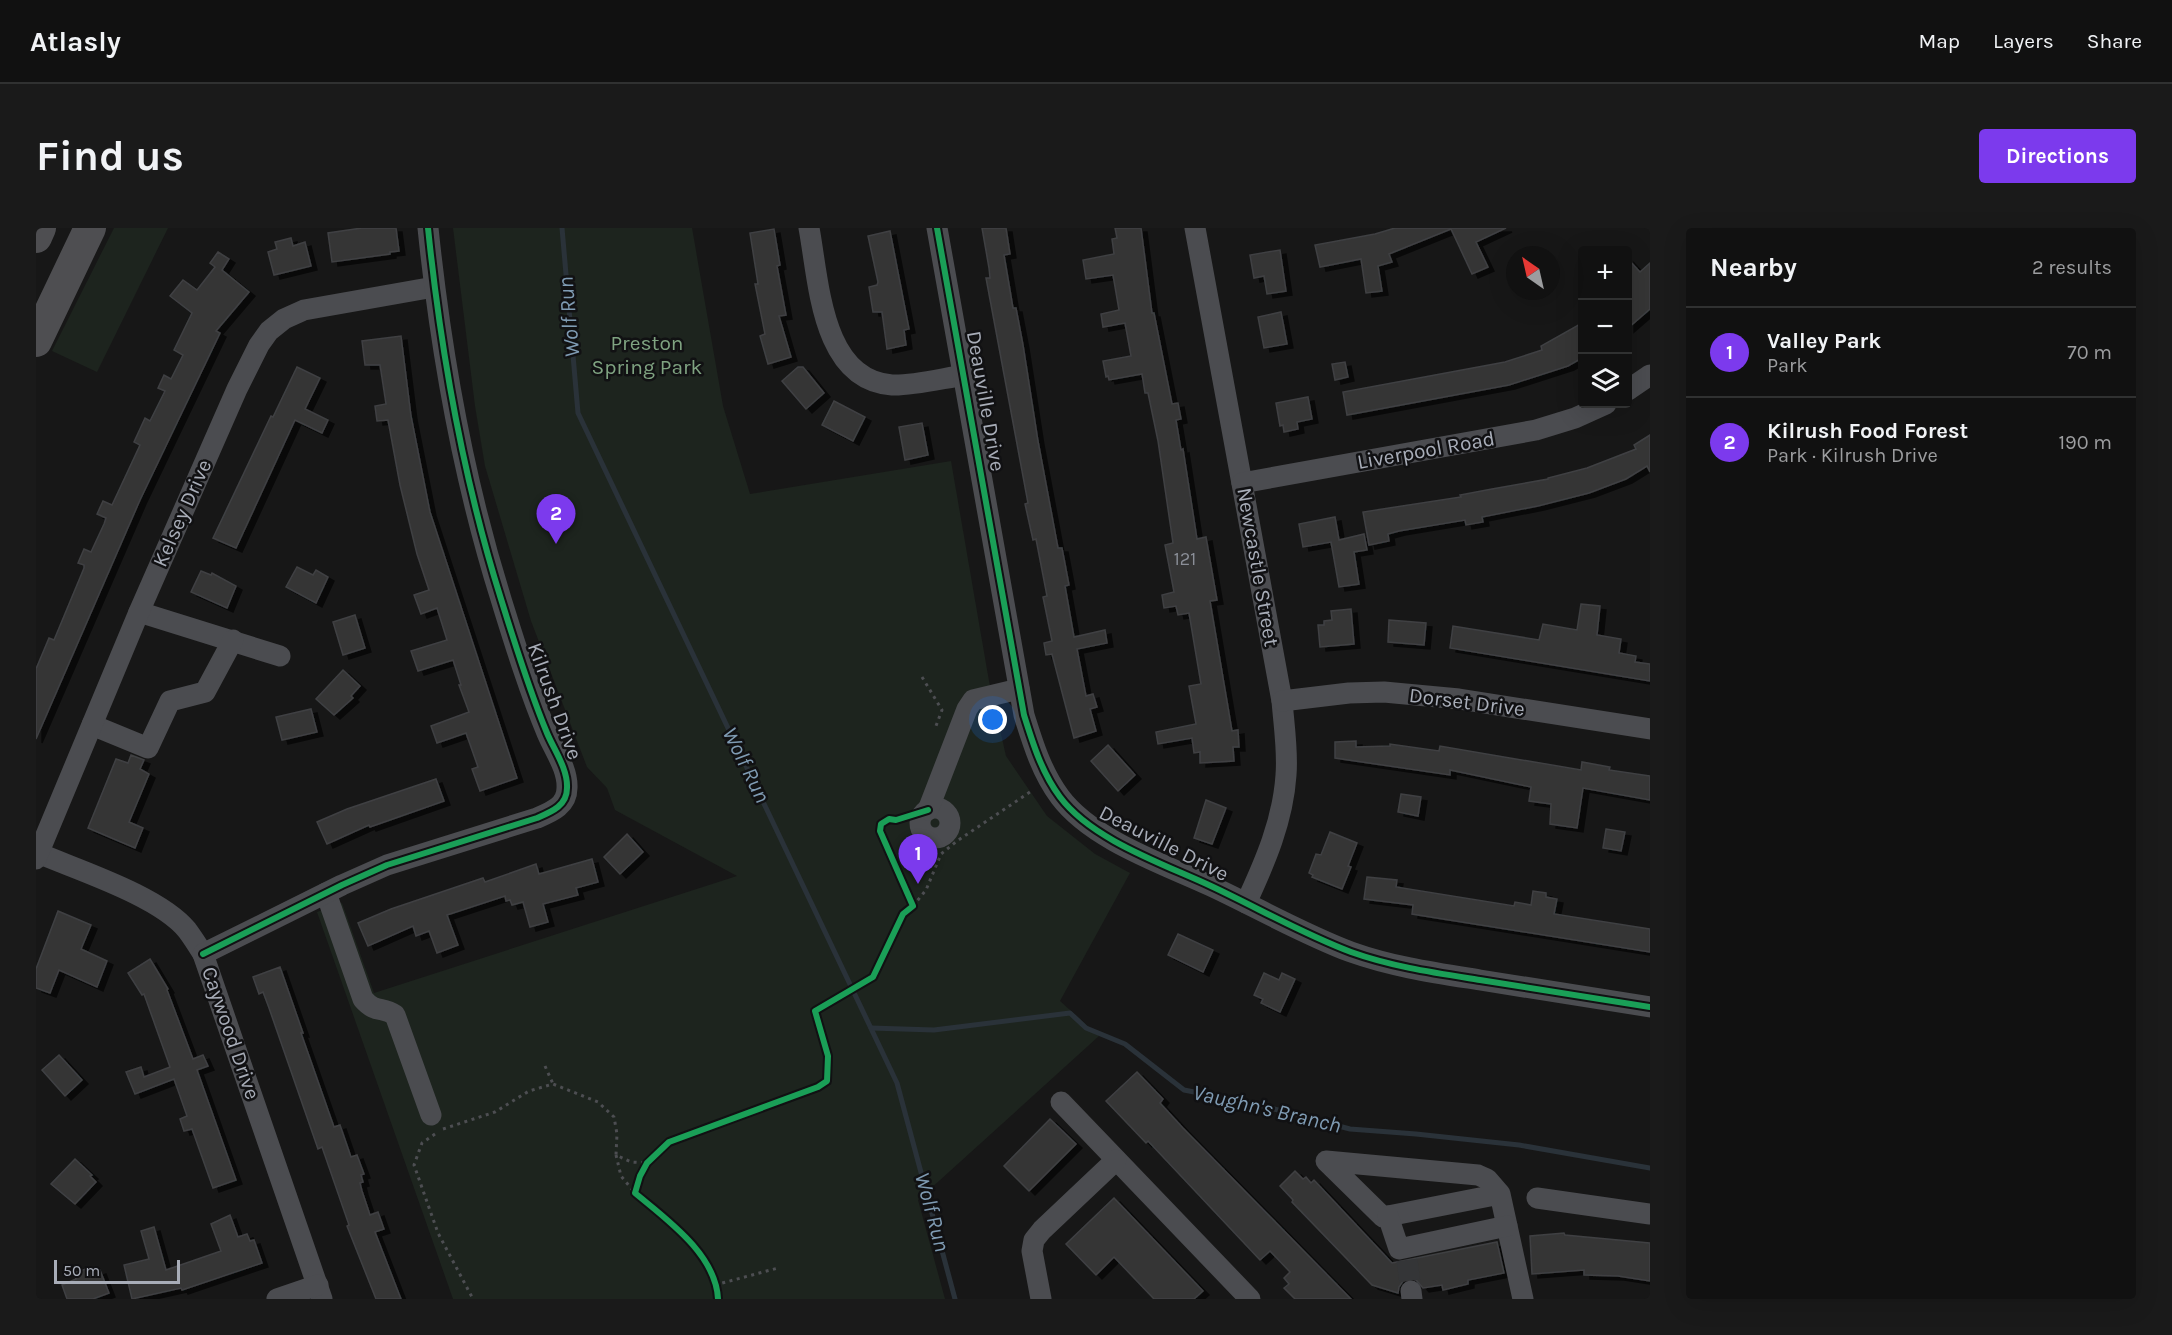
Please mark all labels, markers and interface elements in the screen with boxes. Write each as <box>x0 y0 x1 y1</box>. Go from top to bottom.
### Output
text: Atlasly <box>30 25 121 58</box>
text: Map <box>1918 29 1960 53</box>
text: Layers <box>1993 29 2054 53</box>
text: Share <box>2087 29 2142 53</box>
button: Directions <box>1979 129 2136 183</box>
text: Find us <box>36 131 184 181</box>
north arrow <box>1506 246 1560 300</box>
map controls <box>1578 246 1632 408</box>
button: + <box>1578 246 1632 300</box>
text: Nearby <box>1710 252 1797 283</box>
text: 2 results <box>2032 256 2112 279</box>
water label: Wolf Run <box>553 276 585 358</box>
button: − <box>1578 300 1632 354</box>
text: Valley Park <box>1767 328 1881 354</box>
street label: Deauville Drive <box>962 329 1010 473</box>
park label: Preston Spring Park <box>592 331 703 379</box>
text: 1 <box>1726 341 1733 364</box>
text: 70 m <box>2067 341 2112 364</box>
button: layers <box>1578 354 1632 408</box>
text: Park <box>1767 354 1808 377</box>
text: Kilrush Food Forest <box>1767 418 1968 444</box>
street label: Liverpool Road <box>1355 426 1497 474</box>
text: 2 <box>1723 431 1736 454</box>
text: 190 m <box>2058 431 2112 454</box>
text: Park · Kilrush Drive <box>1767 444 1938 467</box>
street label: Kelsey Drive <box>148 456 216 570</box>
street label: Newcastle Street <box>1232 486 1284 648</box>
pin: 2 <box>536 494 576 544</box>
house number: 121 <box>1174 548 1196 570</box>
street label: Kilrush Drive <box>523 639 587 763</box>
street label: Dorset Drive <box>1408 683 1526 721</box>
your location <box>978 705 1007 734</box>
water label: Wolf Run <box>717 723 775 807</box>
street label: Deauville Drive <box>1095 800 1233 886</box>
pin: 1 <box>898 834 938 884</box>
street label: Caywood Drive <box>197 963 265 1103</box>
water label: Vaughn's Branch <box>1190 1079 1344 1139</box>
water label: Wolf Run <box>909 1170 955 1254</box>
scale bar <box>54 1257 180 1284</box>
text: 50 m <box>63 1261 100 1280</box>

